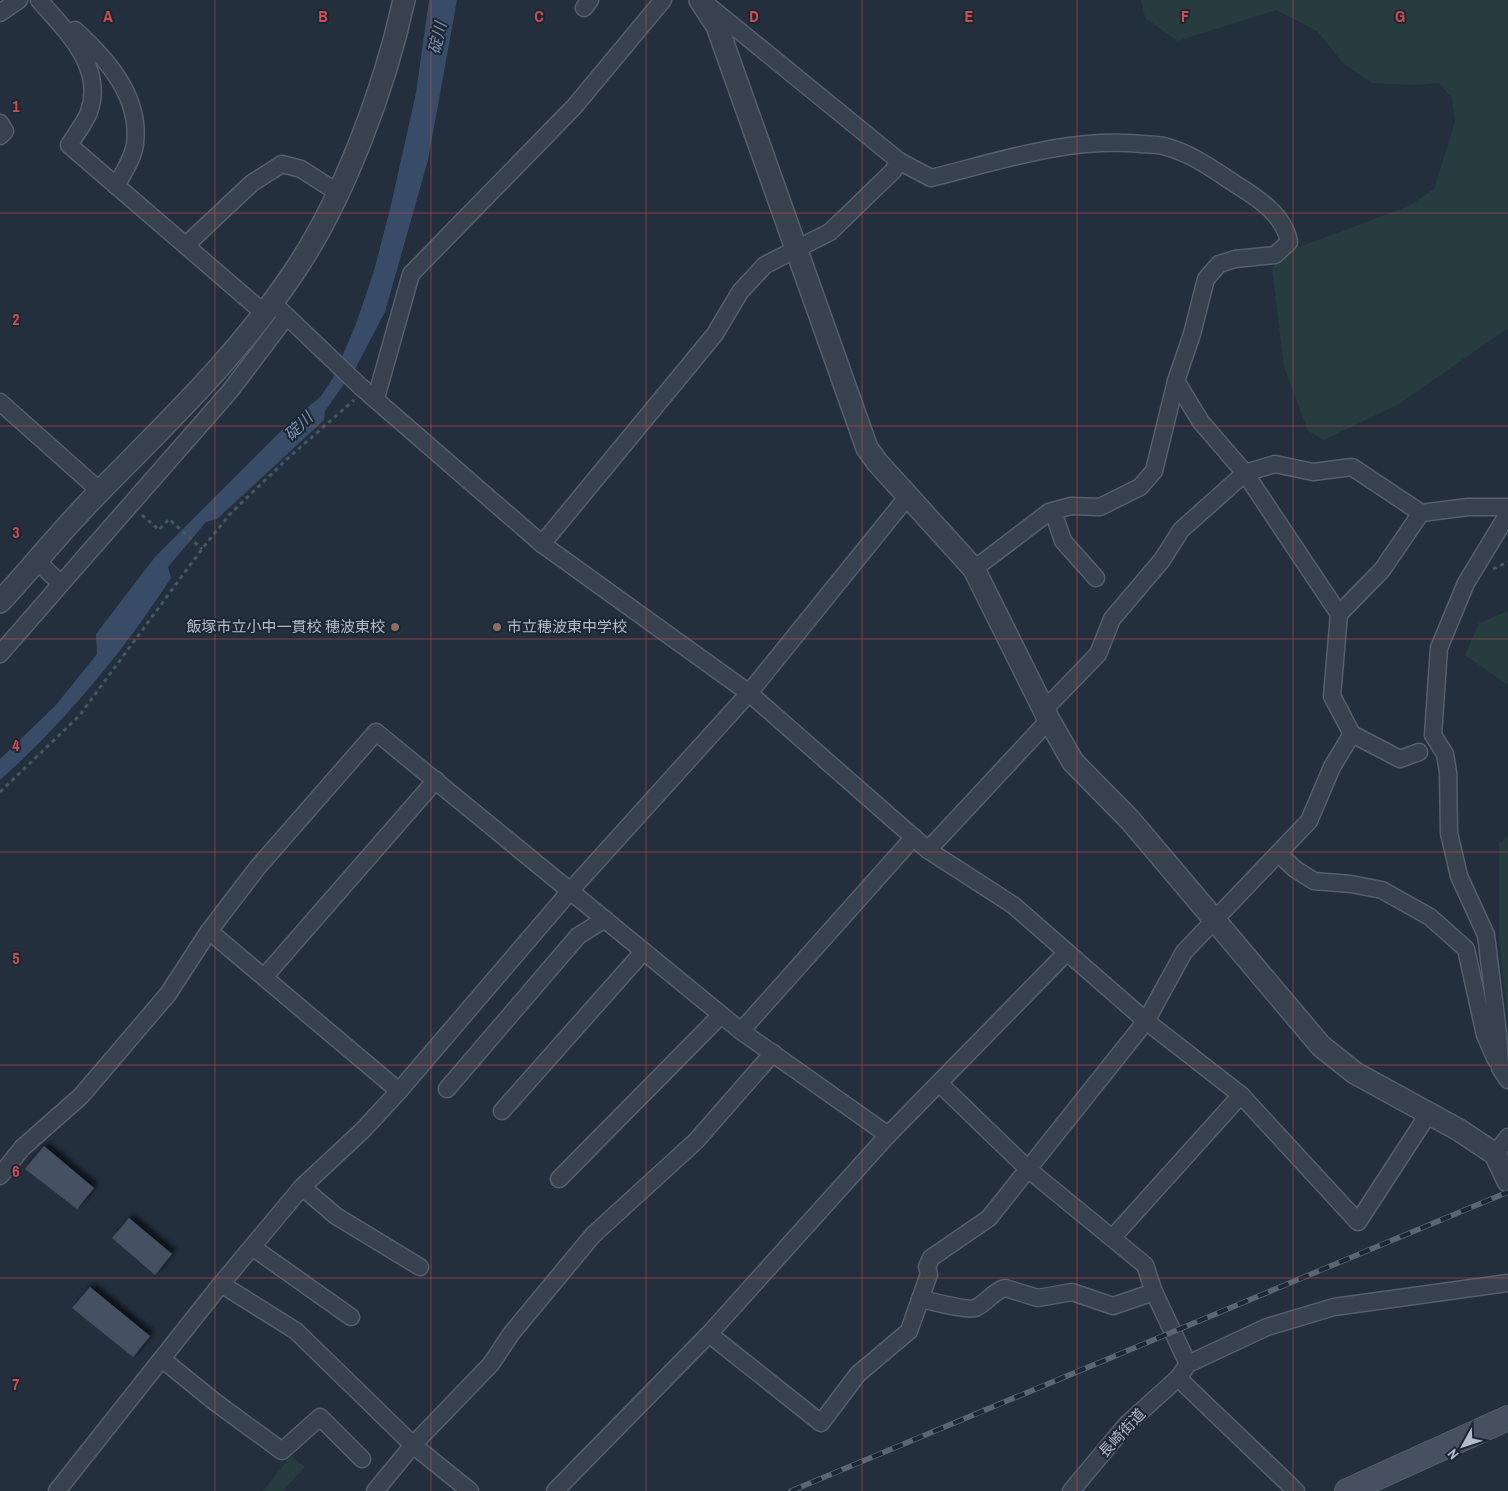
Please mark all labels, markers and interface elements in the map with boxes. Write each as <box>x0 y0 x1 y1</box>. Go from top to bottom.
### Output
text: A <box>103 5 113 27</box>
text: B <box>318 5 328 27</box>
text: C <box>534 5 544 27</box>
text: D <box>749 5 759 27</box>
text: E <box>965 5 974 27</box>
text: F <box>1181 5 1189 27</box>
text: G <box>1395 5 1405 27</box>
water label: 碇川 <box>423 18 452 56</box>
text: 1 <box>12 95 20 117</box>
text: 2 <box>12 308 20 330</box>
water label: 碇川 <box>279 406 319 445</box>
text: 3 <box>12 521 20 543</box>
place label: 飯塚市立小中一貫校 穂波東校 <box>187 616 385 637</box>
place label: 市立穂波東中学校 <box>507 616 627 637</box>
marker: 飯塚市立小中一貫校 穂波東校 <box>389 621 401 633</box>
marker: 市立穂波東中学校 <box>491 621 503 633</box>
text: 4 <box>12 734 20 756</box>
text: 5 <box>12 947 20 969</box>
text: 6 <box>12 1160 20 1182</box>
text: 7 <box>12 1373 20 1395</box>
street label: 長崎街道 <box>1093 1404 1150 1462</box>
north arrow <box>1438 1421 1488 1471</box>
text: N <box>1443 1445 1463 1463</box>

